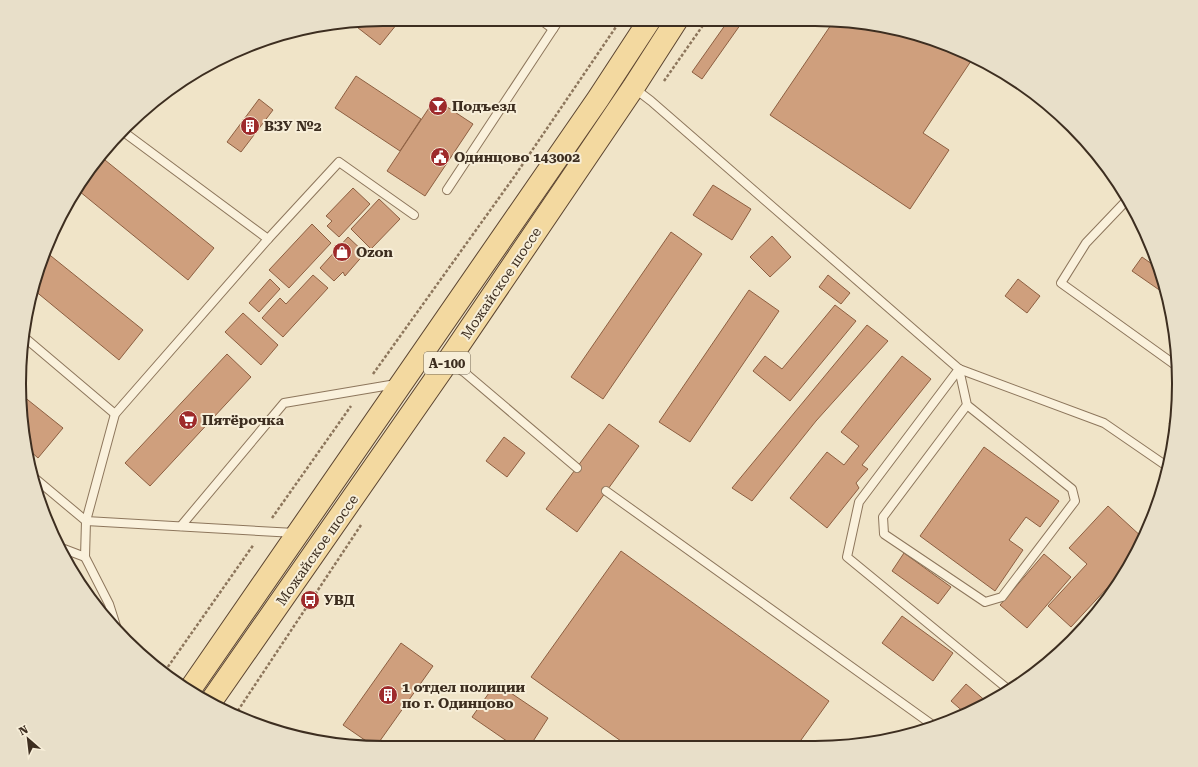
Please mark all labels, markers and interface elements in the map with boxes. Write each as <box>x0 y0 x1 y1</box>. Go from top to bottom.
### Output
bar icon: Подъезд <box>427 95 449 117</box>
place label: Подъезд <box>452 98 516 114</box>
building icon: ВЗУ №2 <box>239 115 261 137</box>
place label: ВЗУ №2 <box>264 118 322 134</box>
public building icon: Одинцово 143002 <box>429 146 451 168</box>
place label: Одинцово 143002 <box>454 149 580 165</box>
street label: Можайское шоссе <box>458 224 545 342</box>
shop icon: Ozon <box>331 241 353 263</box>
place label: Ozon <box>356 244 394 260</box>
road number: А-100 <box>424 352 470 374</box>
supermarket icon: Пятёрочка <box>177 409 199 431</box>
place label: Пятёрочка <box>202 412 285 428</box>
street label: Можайское шоссе <box>273 491 361 608</box>
bus stop icon: УВД <box>299 589 321 611</box>
place label: УВД <box>324 592 355 608</box>
place label: 1 отдел полиции по г. Одинцово <box>402 679 526 711</box>
building icon: 1 отдел полиции по г. Одинцово <box>377 684 399 706</box>
north arrow <box>8 719 48 759</box>
text: N <box>17 723 31 738</box>

